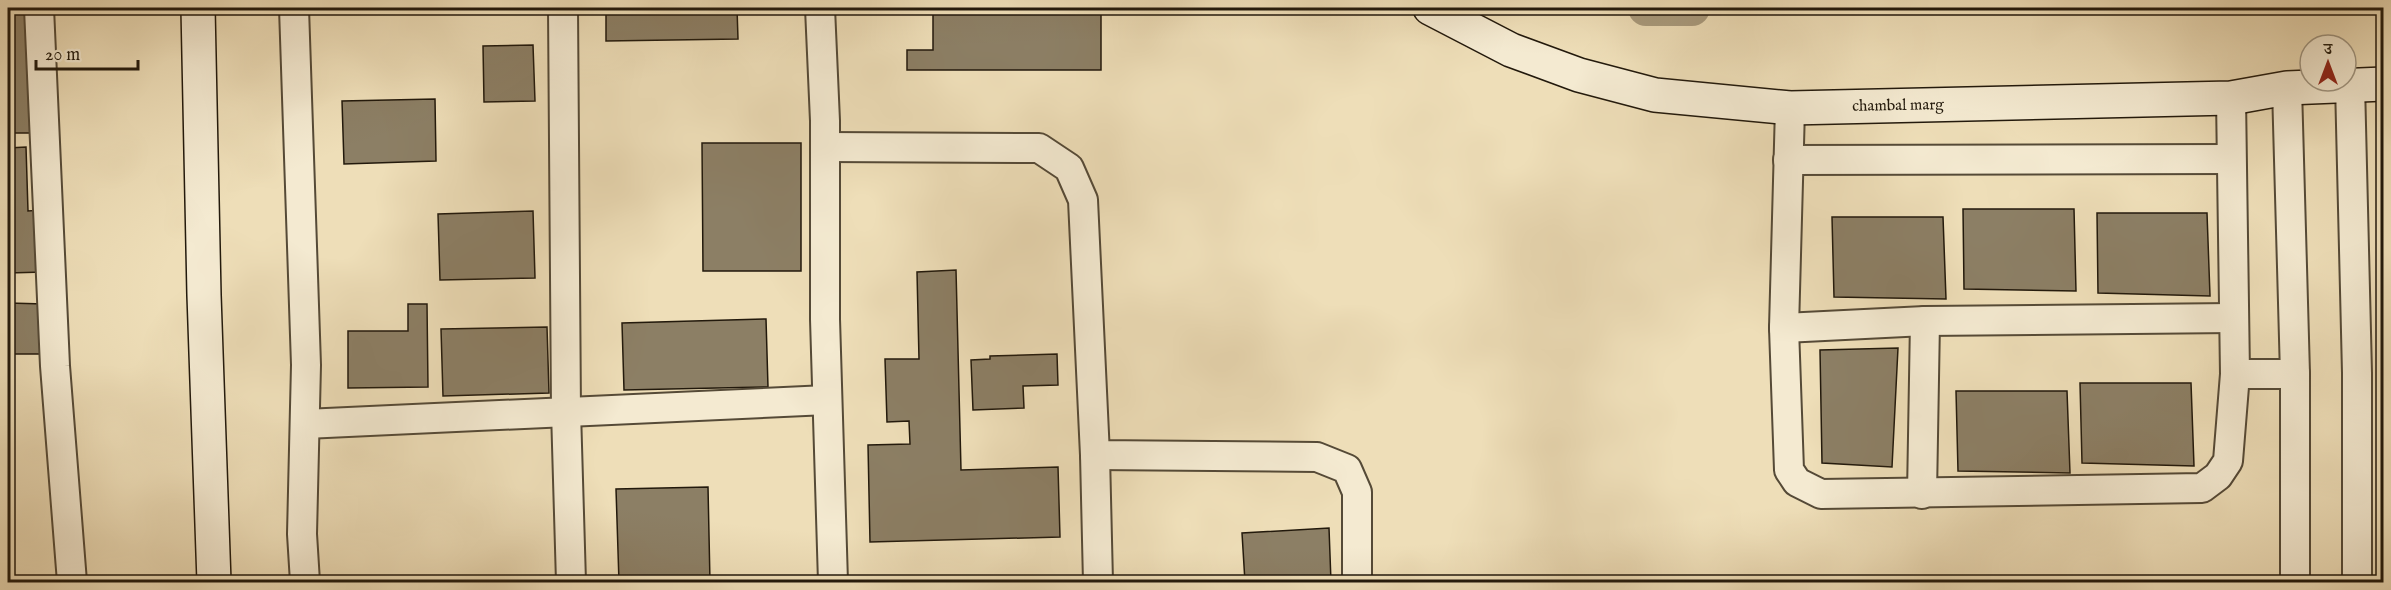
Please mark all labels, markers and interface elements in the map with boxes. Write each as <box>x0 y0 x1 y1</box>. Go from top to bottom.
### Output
scale bar <box>36 33 138 71</box>
north arrow <box>2298 33 2358 93</box>
text: उ <box>2323 40 2334 60</box>
text: 20 m <box>45 44 80 67</box>
street label: chambal marg <box>1852 95 1944 117</box>

